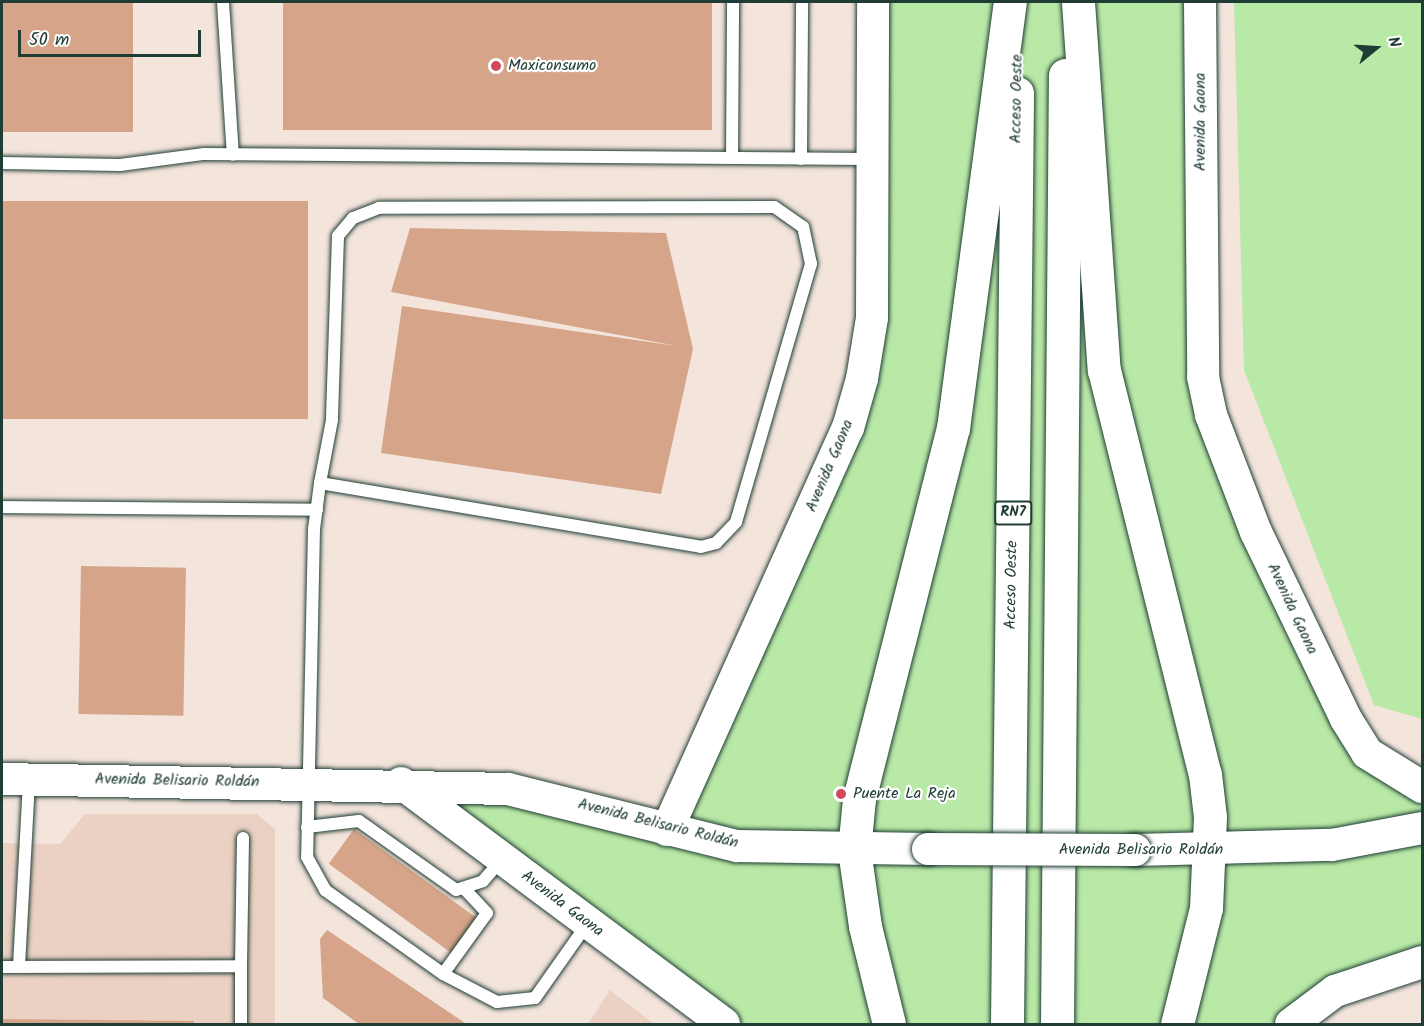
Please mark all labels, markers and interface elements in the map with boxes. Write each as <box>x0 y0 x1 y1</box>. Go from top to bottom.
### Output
scale bar <box>21 18 204 56</box>
north arrow <box>1346 18 1406 78</box>
text: 50 m <box>29 26 69 55</box>
text: N <box>1380 34 1407 51</box>
street label: Acceso Oeste <box>1007 54 1027 144</box>
place label: Maxiconsumo <box>508 56 596 76</box>
marker: Maxiconsumo <box>489 59 503 73</box>
street label: Avenida Gaona <box>1191 73 1211 171</box>
street label: Avenida Gaona <box>802 417 858 515</box>
road number: RN7 <box>994 501 1032 525</box>
street label: Acceso Oeste <box>1002 540 1022 630</box>
street label: Avenida Gaona <box>1262 560 1322 658</box>
street label: Avenida Belisario Roldán <box>94 770 260 792</box>
place label: Puente La Reja <box>853 784 956 804</box>
marker: Puente La Reja <box>834 787 848 801</box>
street label: Avenida Belisario Roldán <box>576 795 740 853</box>
street label: Avenida Belisario Roldán <box>1059 840 1223 860</box>
street label: Avenida Gaona <box>517 867 607 941</box>

